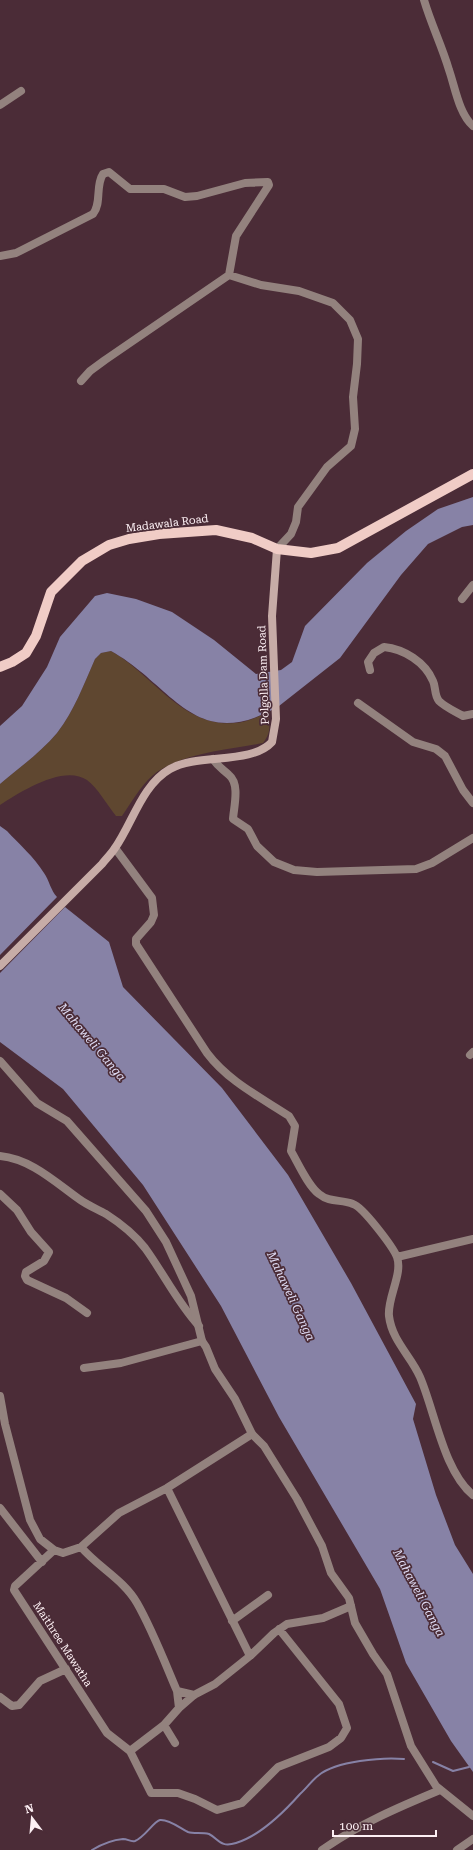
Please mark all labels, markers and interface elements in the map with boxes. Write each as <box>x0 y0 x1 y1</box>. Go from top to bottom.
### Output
street label: Madawala Road <box>125 512 209 535</box>
street label: Polgolla Dam Road <box>255 625 272 725</box>
water label: Mahaweli Ganga <box>55 1000 129 1084</box>
water label: Mahaweli Ganga <box>264 1248 318 1343</box>
water label: Mahaweli Ganga <box>390 1546 448 1639</box>
street label: Maithree Mawatha <box>30 1599 95 1689</box>
north arrow <box>12 1798 52 1838</box>
text: N <box>24 1801 36 1816</box>
scale bar <box>333 1812 436 1838</box>
text: 100 m <box>339 1819 373 1833</box>

